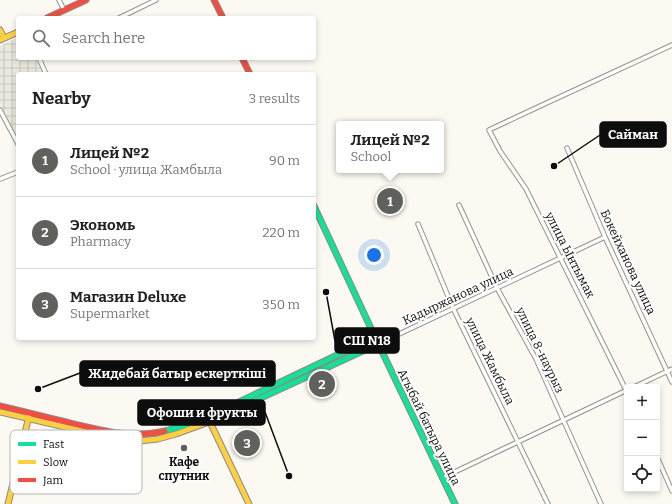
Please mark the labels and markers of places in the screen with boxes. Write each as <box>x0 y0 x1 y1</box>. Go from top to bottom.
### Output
callout: Сайман <box>600 122 666 147</box>
pin: 1 <box>377 186 403 216</box>
callout: СШ N18 <box>335 328 399 353</box>
callout: Жидебай батыр ескерткіші <box>80 361 275 386</box>
pin: 2 <box>309 369 335 399</box>
callout: Офоши и фрукты <box>138 400 265 425</box>
pin: 3 <box>234 428 260 458</box>
marker: Кафе спутник <box>179 443 189 453</box>
place label: Кафе спутник <box>159 455 210 483</box>

